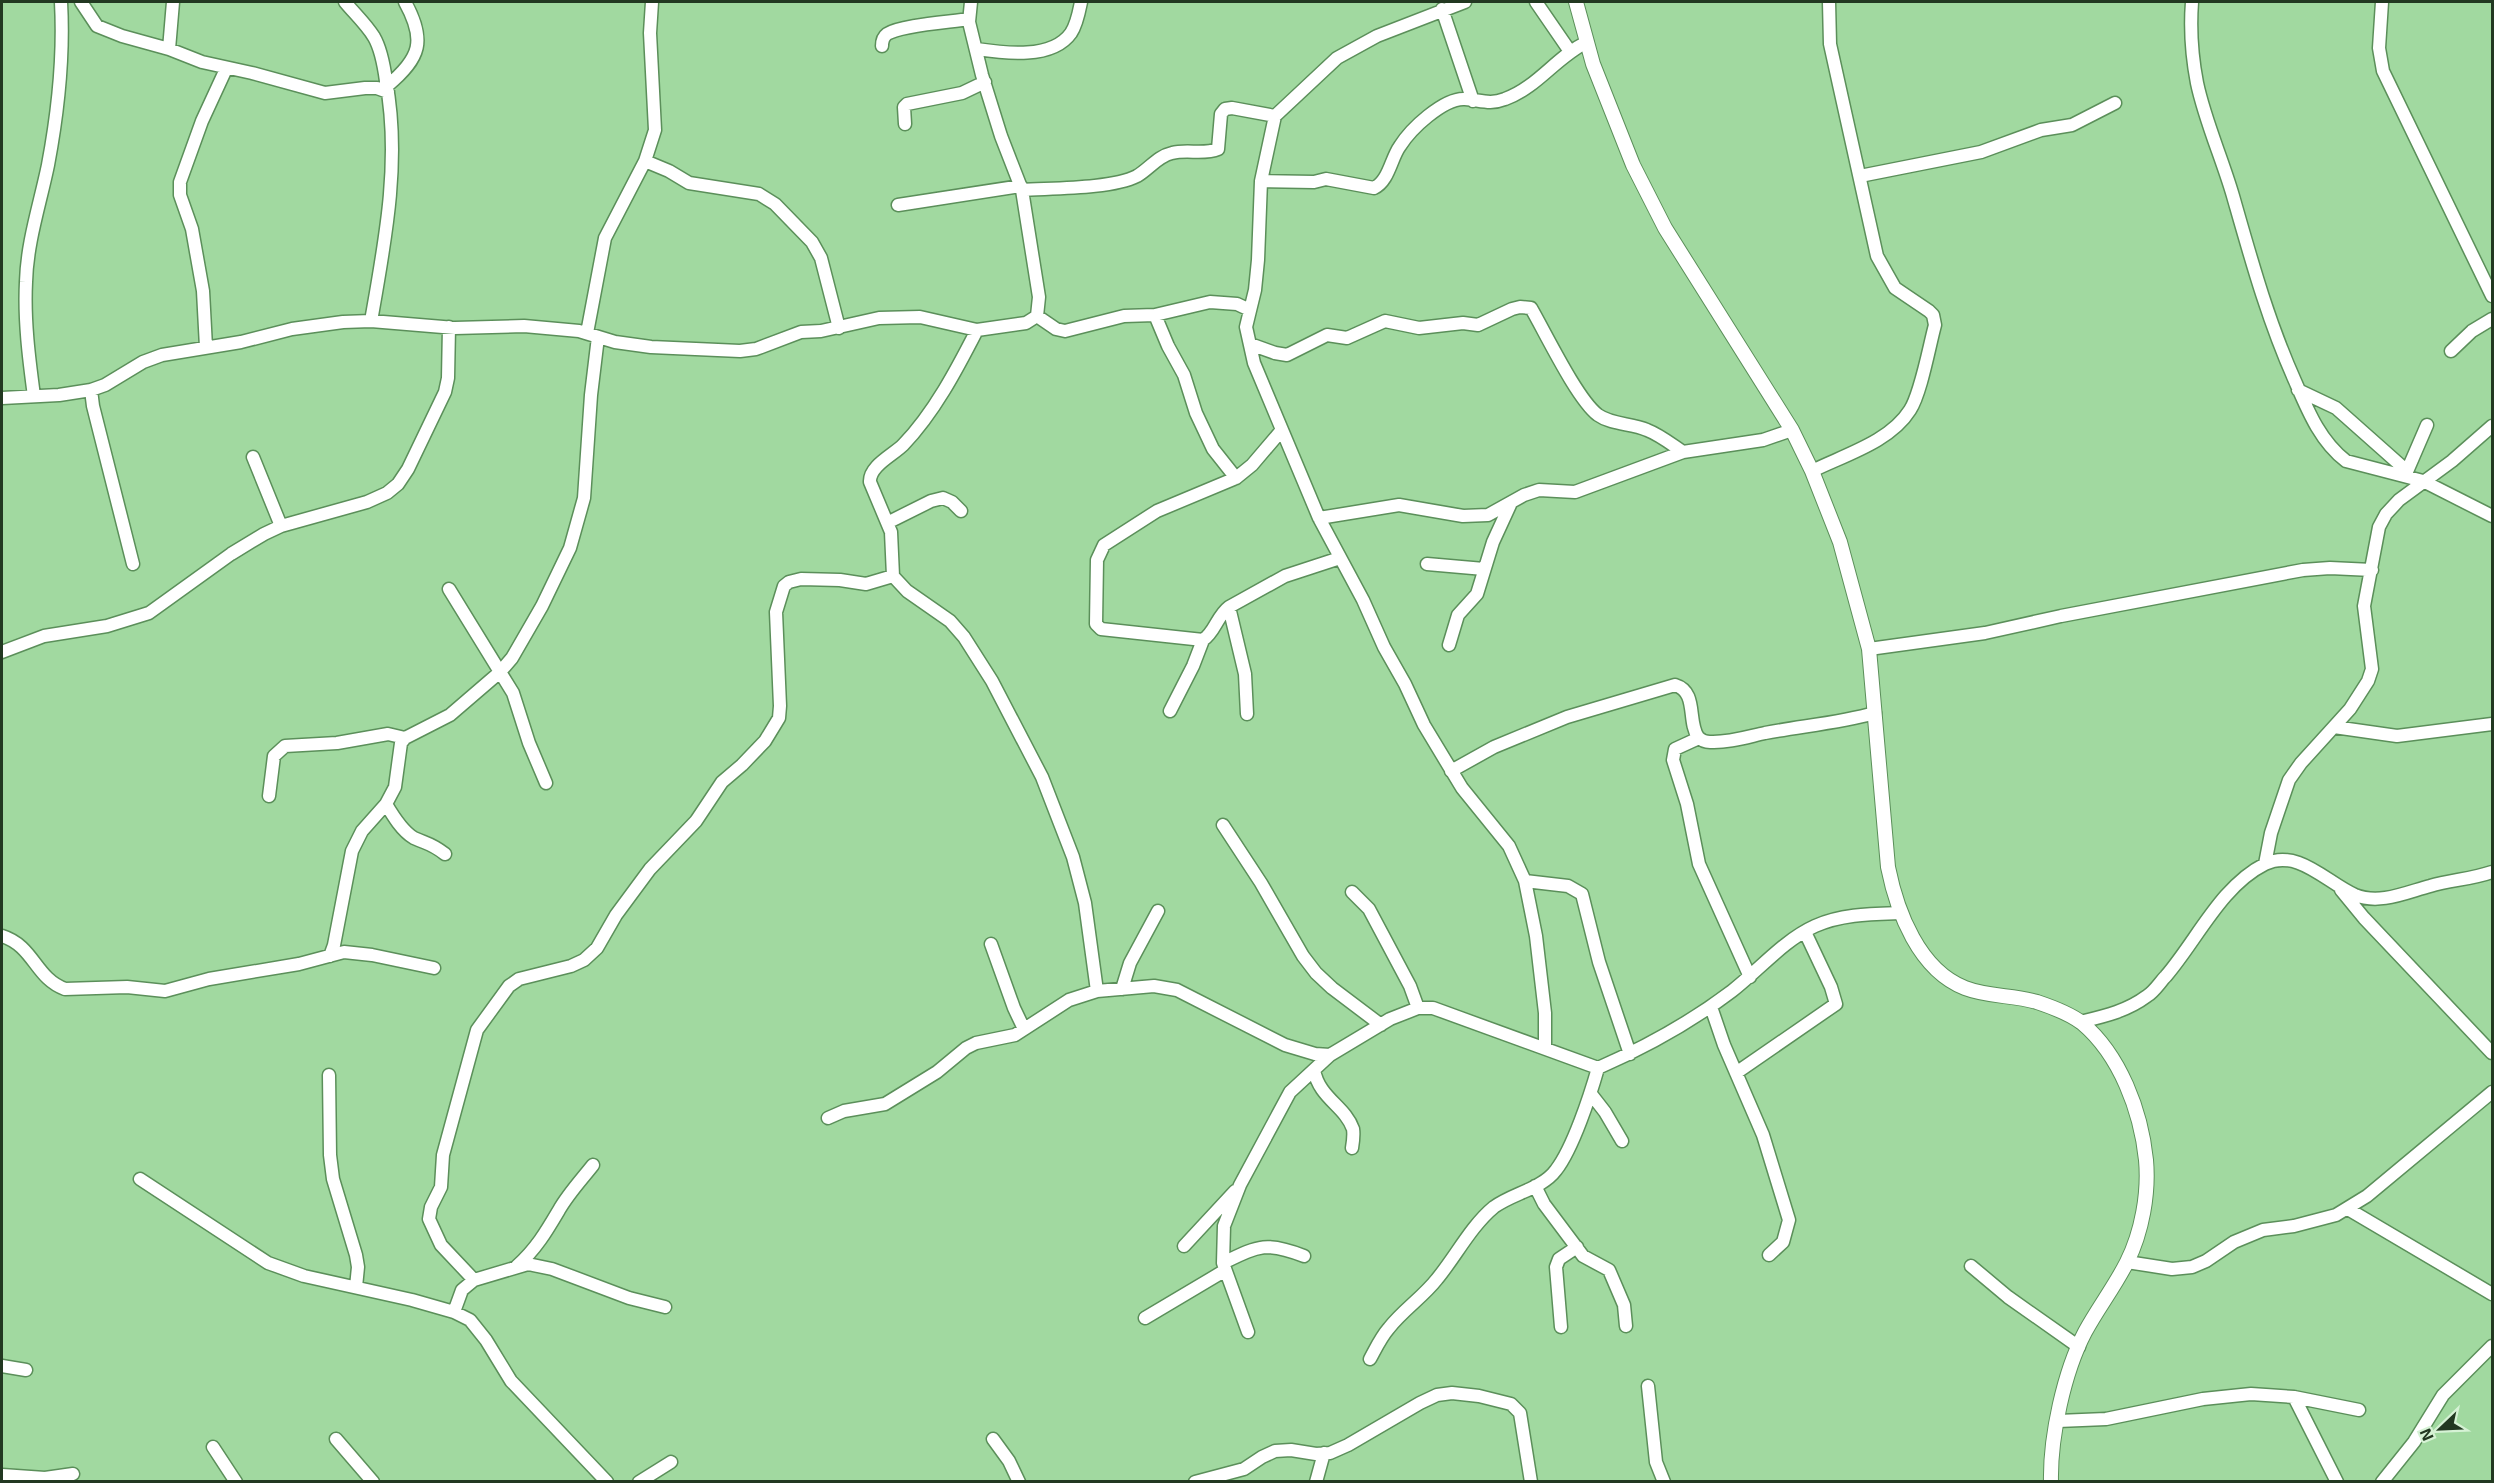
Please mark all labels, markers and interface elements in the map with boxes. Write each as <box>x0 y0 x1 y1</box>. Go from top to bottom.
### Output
north arrow <box>2410 1399 2470 1459</box>
text: N <box>2415 1426 2437 1444</box>

